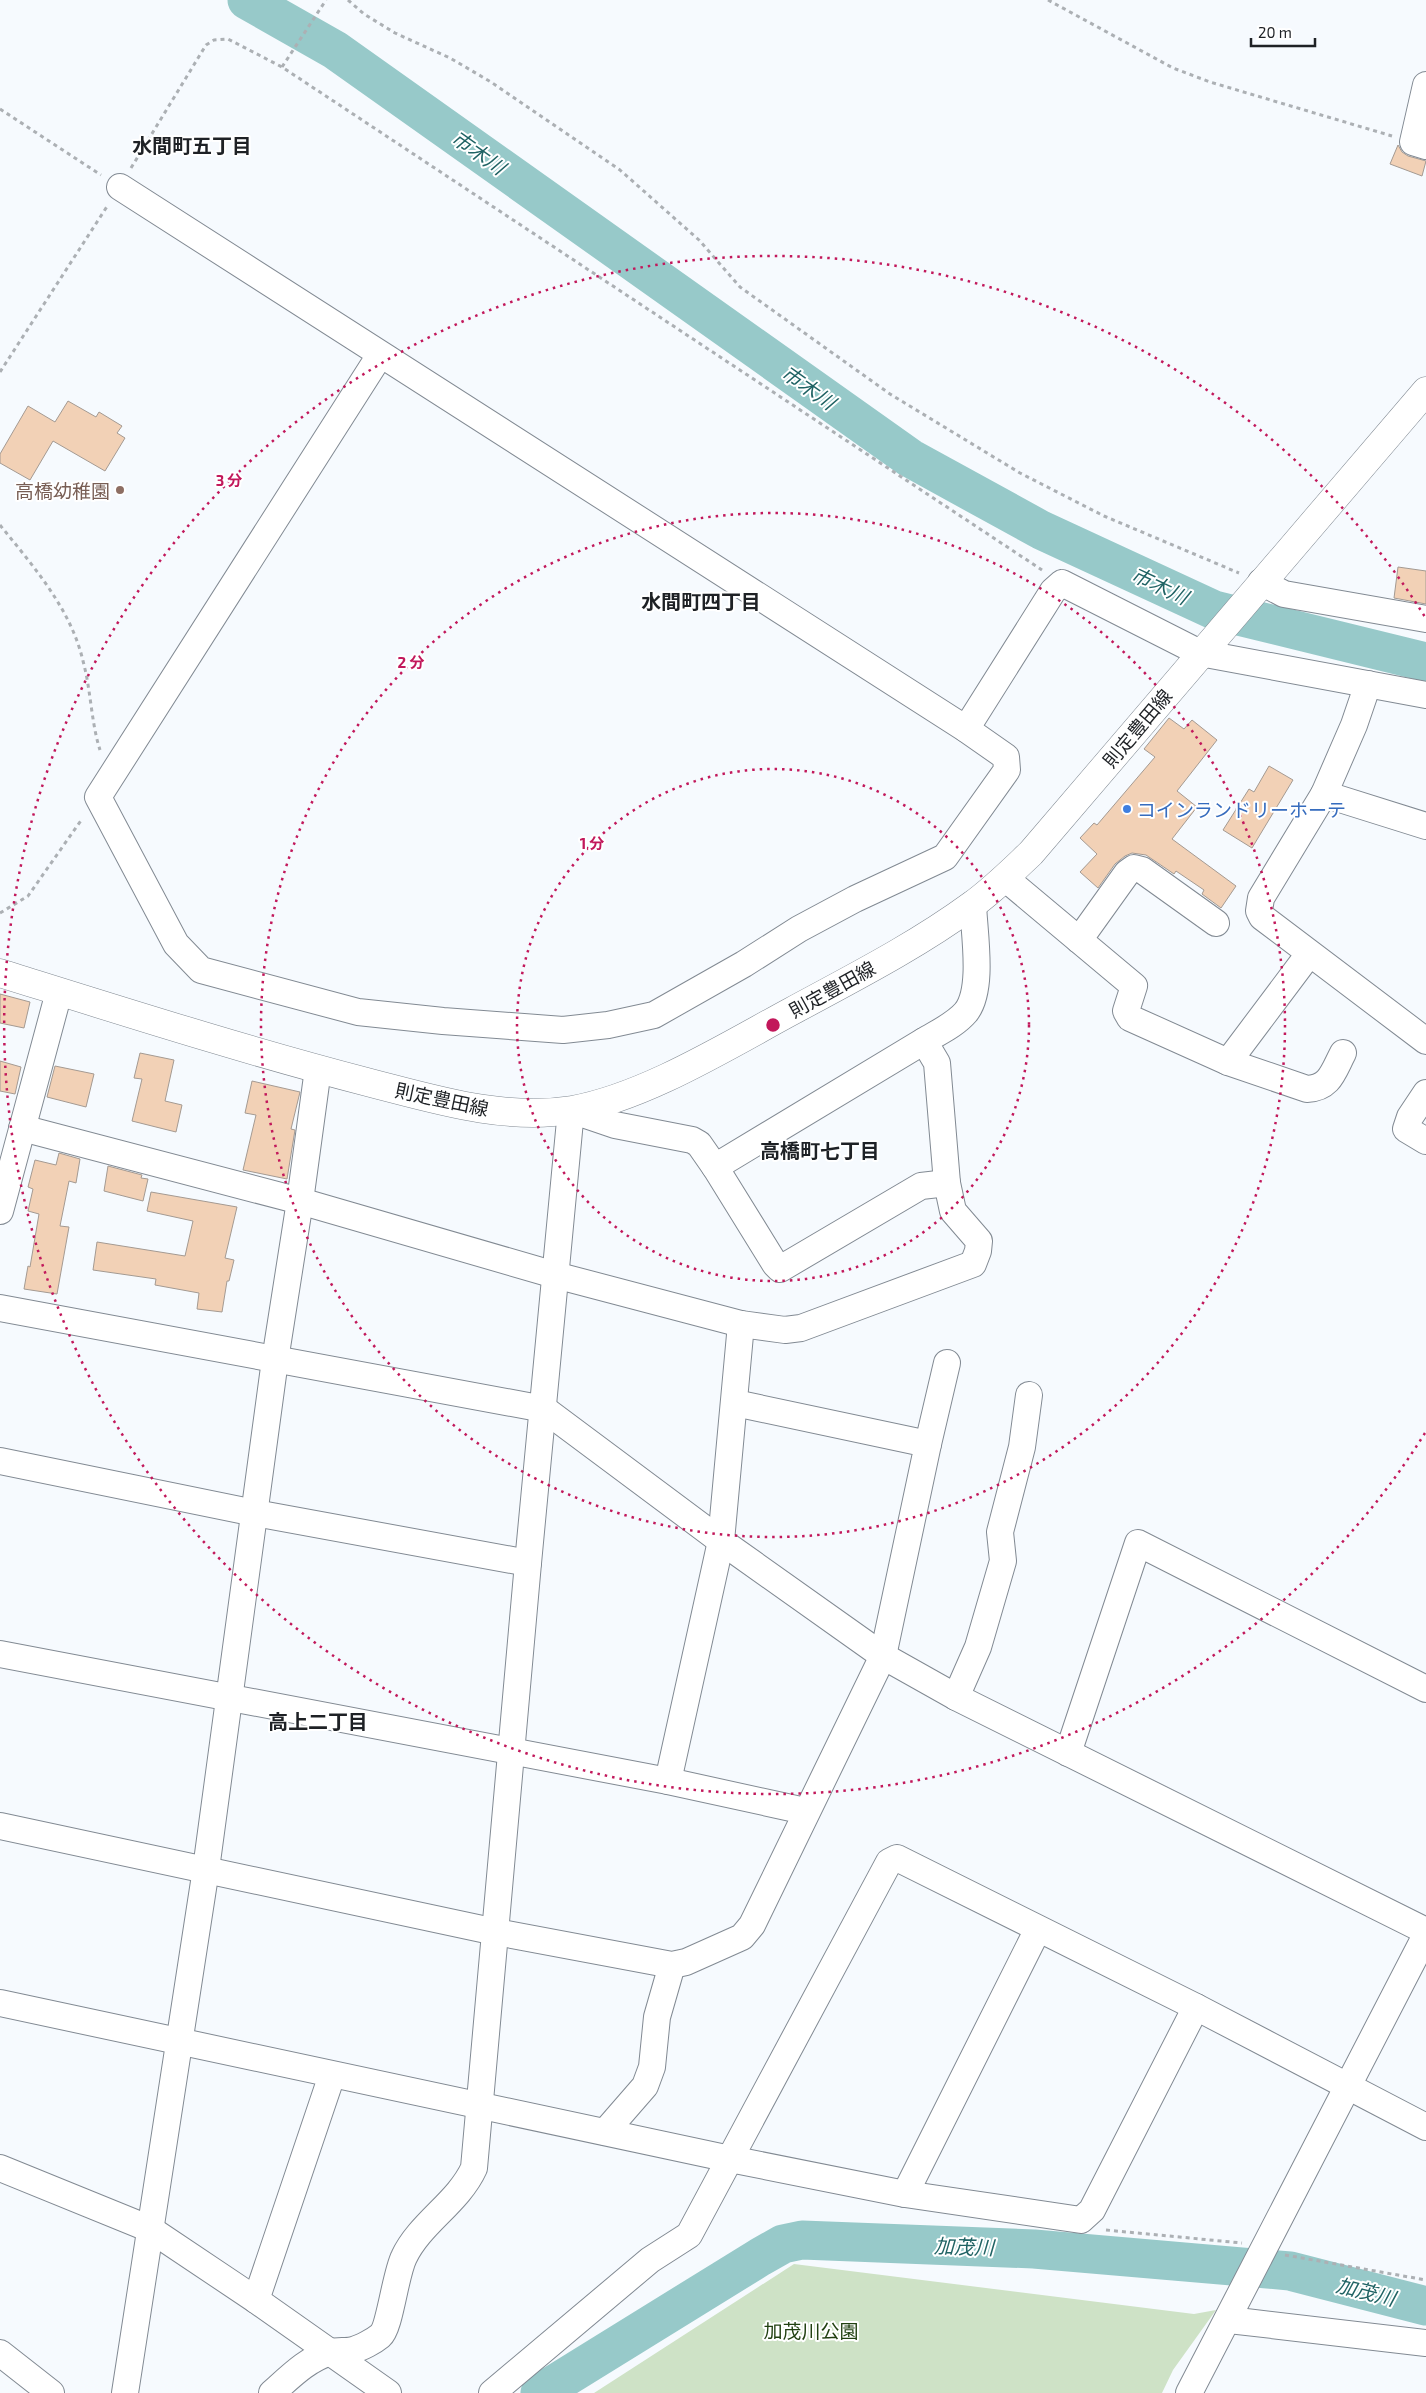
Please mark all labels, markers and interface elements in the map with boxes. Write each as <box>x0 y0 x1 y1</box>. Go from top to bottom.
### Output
scale bar <box>1251 15 1315 47</box>
text: 20 m <box>1258 23 1292 41</box>
water label: 市木川 <box>448 125 512 180</box>
district label: 水間町五丁目 <box>132 133 252 157</box>
water label: 市木川 <box>778 360 842 415</box>
text: 3 分 <box>216 471 242 489</box>
place label: 高橋幼稚園 <box>15 479 110 502</box>
marker: 高橋幼稚園 <box>114 484 126 496</box>
water label: 市木川 <box>1128 561 1194 609</box>
district label: 水間町四丁目 <box>641 589 761 613</box>
text: 2 分 <box>398 653 424 671</box>
street label: 則定豊田線 <box>1098 684 1176 772</box>
place label: コインランドリーホーテ <box>1137 798 1346 821</box>
marker: コインランドリーホーテ <box>1121 803 1133 815</box>
text: 1 分 <box>580 834 604 852</box>
street label: 則定豊田線 <box>785 956 879 1022</box>
centre of rings <box>764 1016 782 1034</box>
street label: 則定豊田線 <box>393 1078 491 1120</box>
district label: 高橋町七丁目 <box>760 1138 880 1162</box>
district label: 高上二丁目 <box>268 1709 368 1733</box>
water label: 加茂川 <box>934 2233 996 2259</box>
water label: 加茂川 <box>1334 2272 1400 2310</box>
park label: 加茂川公園 <box>763 2319 859 2342</box>

